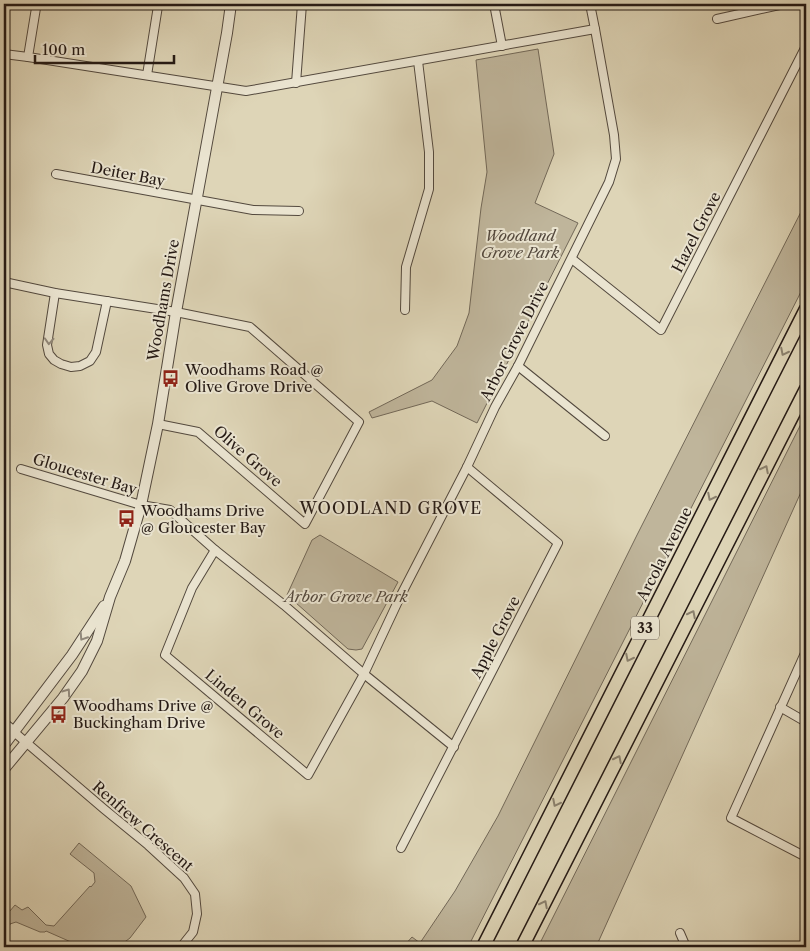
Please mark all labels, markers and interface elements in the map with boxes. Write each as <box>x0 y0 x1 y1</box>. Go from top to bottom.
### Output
scale bar <box>35 32 174 64</box>
text: 100 m <box>42 40 85 59</box>
street label: Deiter Bay <box>89 157 167 191</box>
street label: Hazel Grove <box>667 188 725 276</box>
park label: Woodland Grove Park <box>481 226 559 262</box>
street label: Woodhams Drive <box>143 238 183 363</box>
street label: Arbor Grove Drive <box>475 278 552 405</box>
one-way arrow <box>43 338 54 346</box>
one-way arrow <box>780 347 790 356</box>
place label: Woodhams Road @ Olive Grove Drive <box>184 360 324 396</box>
bus stop icon: Woodhams Road @ Olive Grove Drive <box>161 368 181 388</box>
street label: Olive Grove <box>210 421 286 491</box>
street label: Gloucester Bay <box>31 449 140 499</box>
one-way arrow <box>759 465 769 474</box>
one-way arrow <box>707 492 717 501</box>
district label: WOODLAND GROVE <box>299 498 482 518</box>
place label: Woodhams Drive @ Gloucester Bay <box>140 501 266 537</box>
street label: Arcola Avenue <box>632 504 696 605</box>
bus stop icon: Woodhams Drive @ Gloucester Bay <box>117 509 137 529</box>
park label: Arbor Grove Park <box>282 587 408 606</box>
street label: Apple Grove <box>466 593 524 682</box>
one-way arrow <box>685 610 696 619</box>
road number: 33 <box>631 616 659 640</box>
one-way arrow <box>80 632 90 641</box>
one-way arrow <box>625 653 636 662</box>
street label: Linden Grove <box>201 665 289 743</box>
one-way arrow <box>61 688 70 698</box>
place label: Woodhams Drive @ Buckingham Drive <box>72 696 214 732</box>
bus stop icon: Woodhams Drive @ Buckingham Drive <box>49 704 69 724</box>
one-way arrow <box>612 755 622 764</box>
street label: Renfrew Crescent <box>89 777 198 876</box>
one-way arrow <box>552 798 562 807</box>
one-way arrow <box>538 900 548 909</box>

